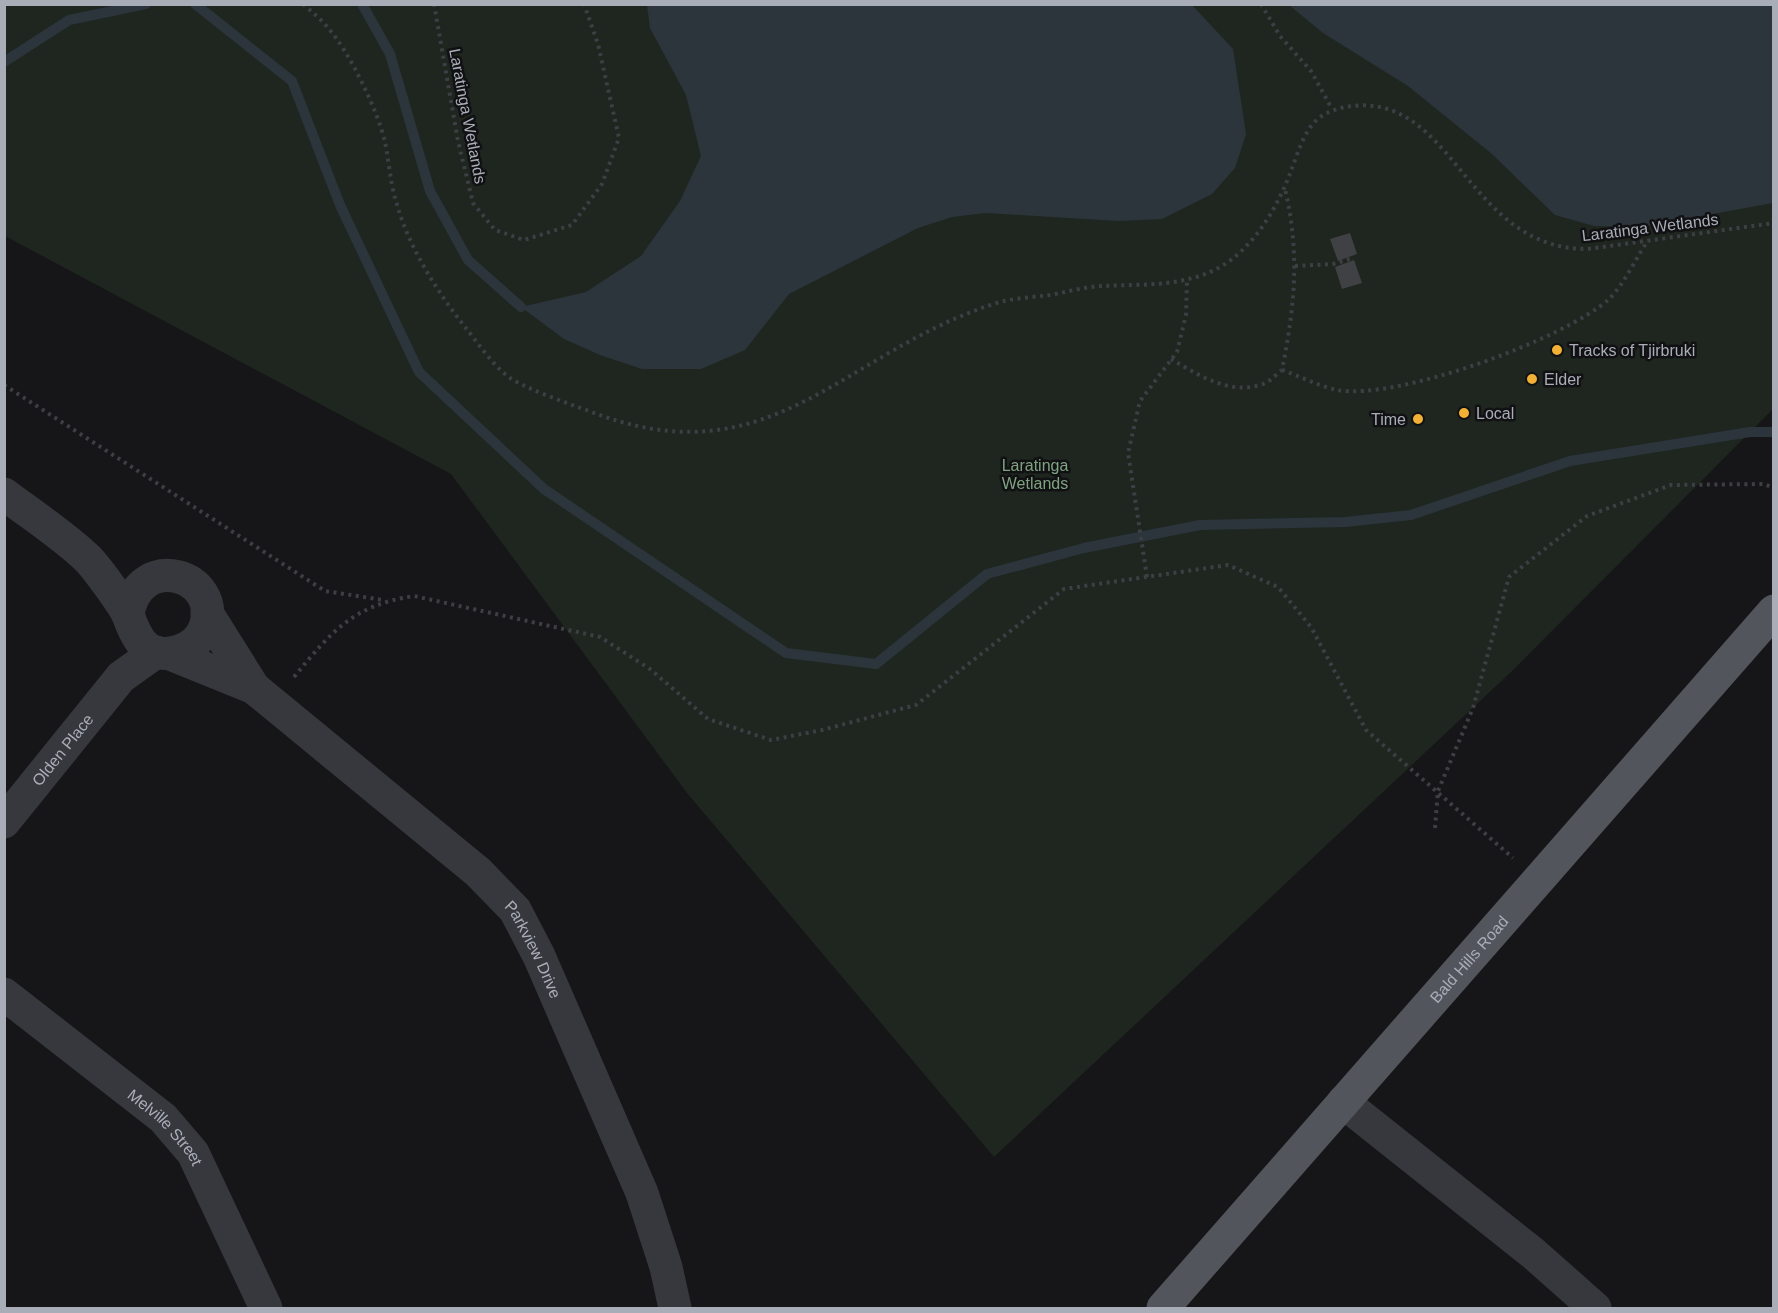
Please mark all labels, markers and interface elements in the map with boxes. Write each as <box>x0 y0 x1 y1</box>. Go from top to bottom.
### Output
street label: Laratinga Wetlands <box>446 47 489 185</box>
street label: Laratinga Wetlands <box>1581 211 1719 244</box>
place label: Tracks of Tjirbruki <box>1569 342 1695 359</box>
marker: Tracks of Tjirbruki <box>1550 343 1564 357</box>
place label: Elder <box>1544 371 1582 388</box>
marker: Elder <box>1525 372 1539 386</box>
place label: Local <box>1476 405 1514 422</box>
marker: Local <box>1457 406 1471 420</box>
place label: Time <box>1371 411 1406 428</box>
marker: Time <box>1411 412 1425 426</box>
park label: Laratinga Wetlands <box>1002 457 1068 492</box>
street label: Olden Place <box>29 711 97 789</box>
street label: Parkview Drive <box>502 897 564 1001</box>
street label: Bald Hills Road <box>1427 913 1512 1006</box>
street label: Melville Street <box>124 1086 206 1169</box>

